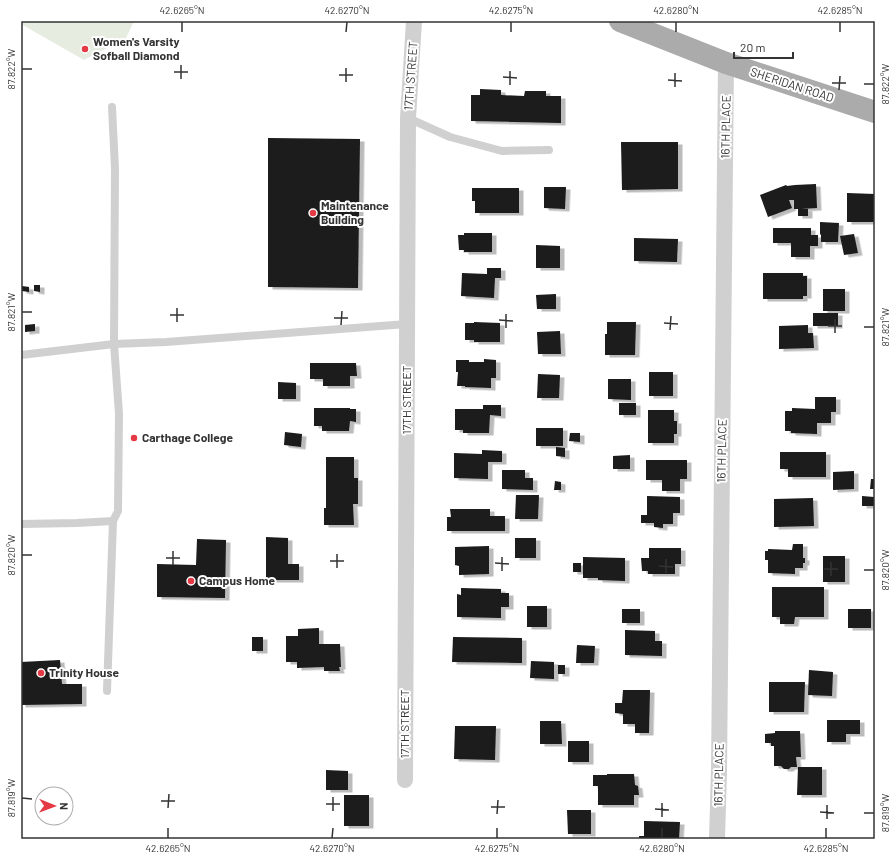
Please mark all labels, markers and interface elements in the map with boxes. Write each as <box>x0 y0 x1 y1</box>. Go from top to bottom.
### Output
text: 42.6265°N <box>159 4 205 16</box>
text: 42.6270°N <box>324 4 370 16</box>
text: 42.6275°N <box>489 4 533 16</box>
text: 42.6280°N <box>653 4 699 16</box>
text: 42.6285°N <box>817 4 863 16</box>
place label: Women's Varsity Sofball Diamond <box>93 34 180 62</box>
scale bar <box>734 34 793 60</box>
text: 20 m <box>740 40 766 54</box>
street label: 17TH STREET <box>401 41 419 111</box>
marker: Women's Varsity Sofball Diamond <box>80 44 90 54</box>
text: 87.822°W <box>5 48 17 89</box>
text: 87.822°W <box>879 63 891 104</box>
street label: SHERIDAN ROAD <box>749 64 836 104</box>
street label: 16TH PLACE <box>717 95 733 159</box>
place label: Maintenance Building <box>321 198 389 226</box>
marker: Maintenance Building <box>308 208 318 218</box>
text: 87.821°W <box>5 292 17 331</box>
text: 87.821°W <box>879 307 891 346</box>
street label: 17TH STREET <box>399 365 413 435</box>
street label: 16TH PLACE <box>713 419 729 483</box>
place label: Carthage College <box>142 430 233 444</box>
marker: Carthage College <box>129 433 139 443</box>
text: 87.820°W <box>5 534 17 576</box>
text: 87.820°W <box>879 549 891 591</box>
place label: Campus Home <box>199 573 276 587</box>
marker: Campus Home <box>186 576 196 586</box>
place label: Trinity House <box>49 665 119 679</box>
marker: Trinity House <box>36 668 46 678</box>
street label: 17TH STREET <box>397 689 411 759</box>
street label: 16TH PLACE <box>710 743 726 807</box>
text: 87.819°W <box>5 779 17 817</box>
north arrow <box>34 786 74 826</box>
text: 87.819°W <box>879 794 891 832</box>
text: N <box>58 802 71 810</box>
text: 42.6265°N <box>145 842 191 854</box>
text: 42.6270°N <box>309 842 355 854</box>
text: 42.6275°N <box>475 842 519 854</box>
text: 42.6280°N <box>639 842 685 854</box>
text: 42.6285°N <box>803 842 849 854</box>

